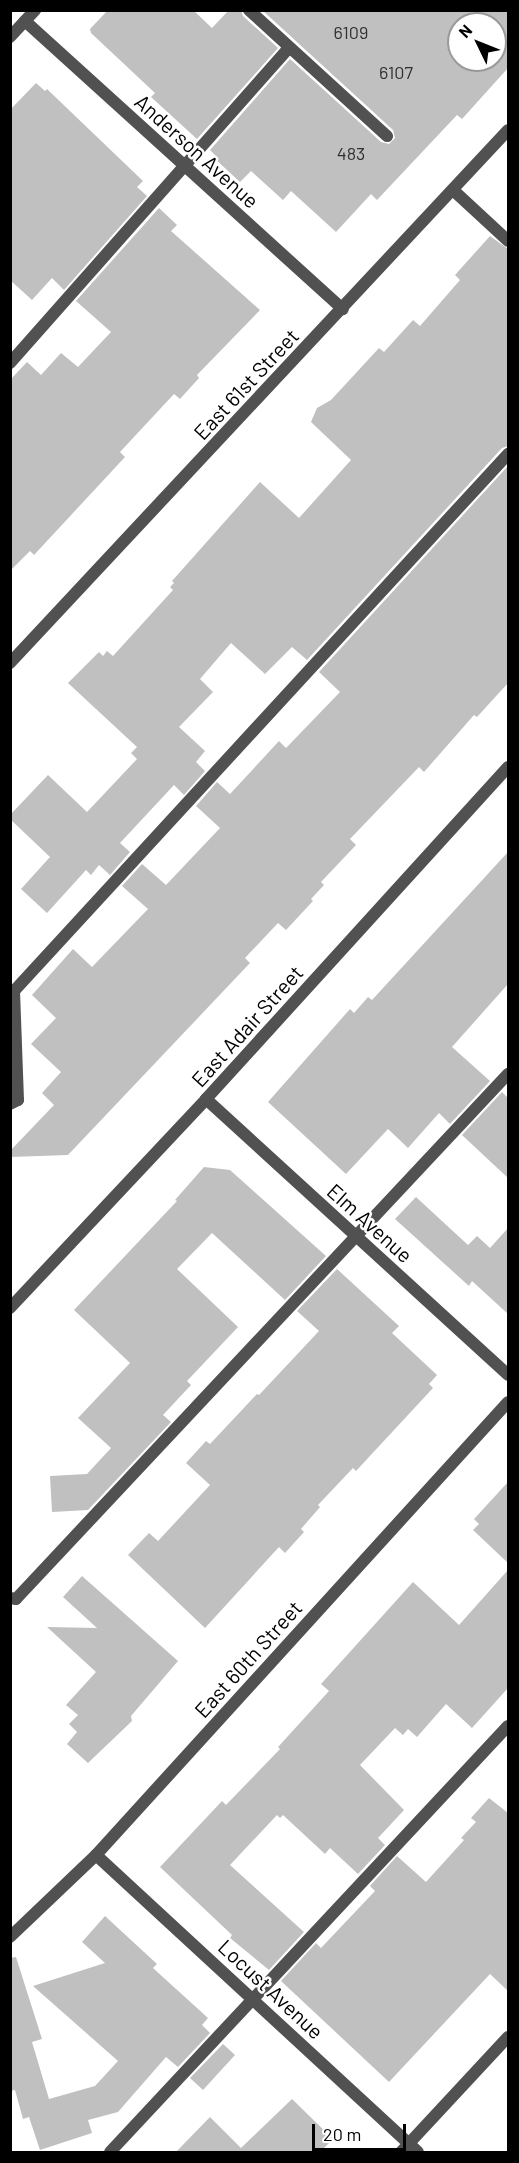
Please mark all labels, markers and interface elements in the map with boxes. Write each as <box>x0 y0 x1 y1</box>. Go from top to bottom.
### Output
north arrow <box>447 12 507 72</box>
text: N <box>454 20 476 41</box>
house number: 6109 <box>334 21 368 43</box>
house number: 6107 <box>379 61 413 83</box>
street label: Anderson Avenue <box>130 89 264 213</box>
house number: 483 <box>337 142 365 164</box>
street label: East 61st Street <box>188 323 304 445</box>
street label: East Adair Street <box>186 960 308 1092</box>
street label: Elm Avenue <box>322 1178 418 1268</box>
street label: East 60th Street <box>189 1595 307 1723</box>
street label: Locust Avenue <box>213 1934 329 2044</box>
scale bar <box>315 2112 410 2150</box>
text: 20 m <box>323 2123 361 2145</box>

